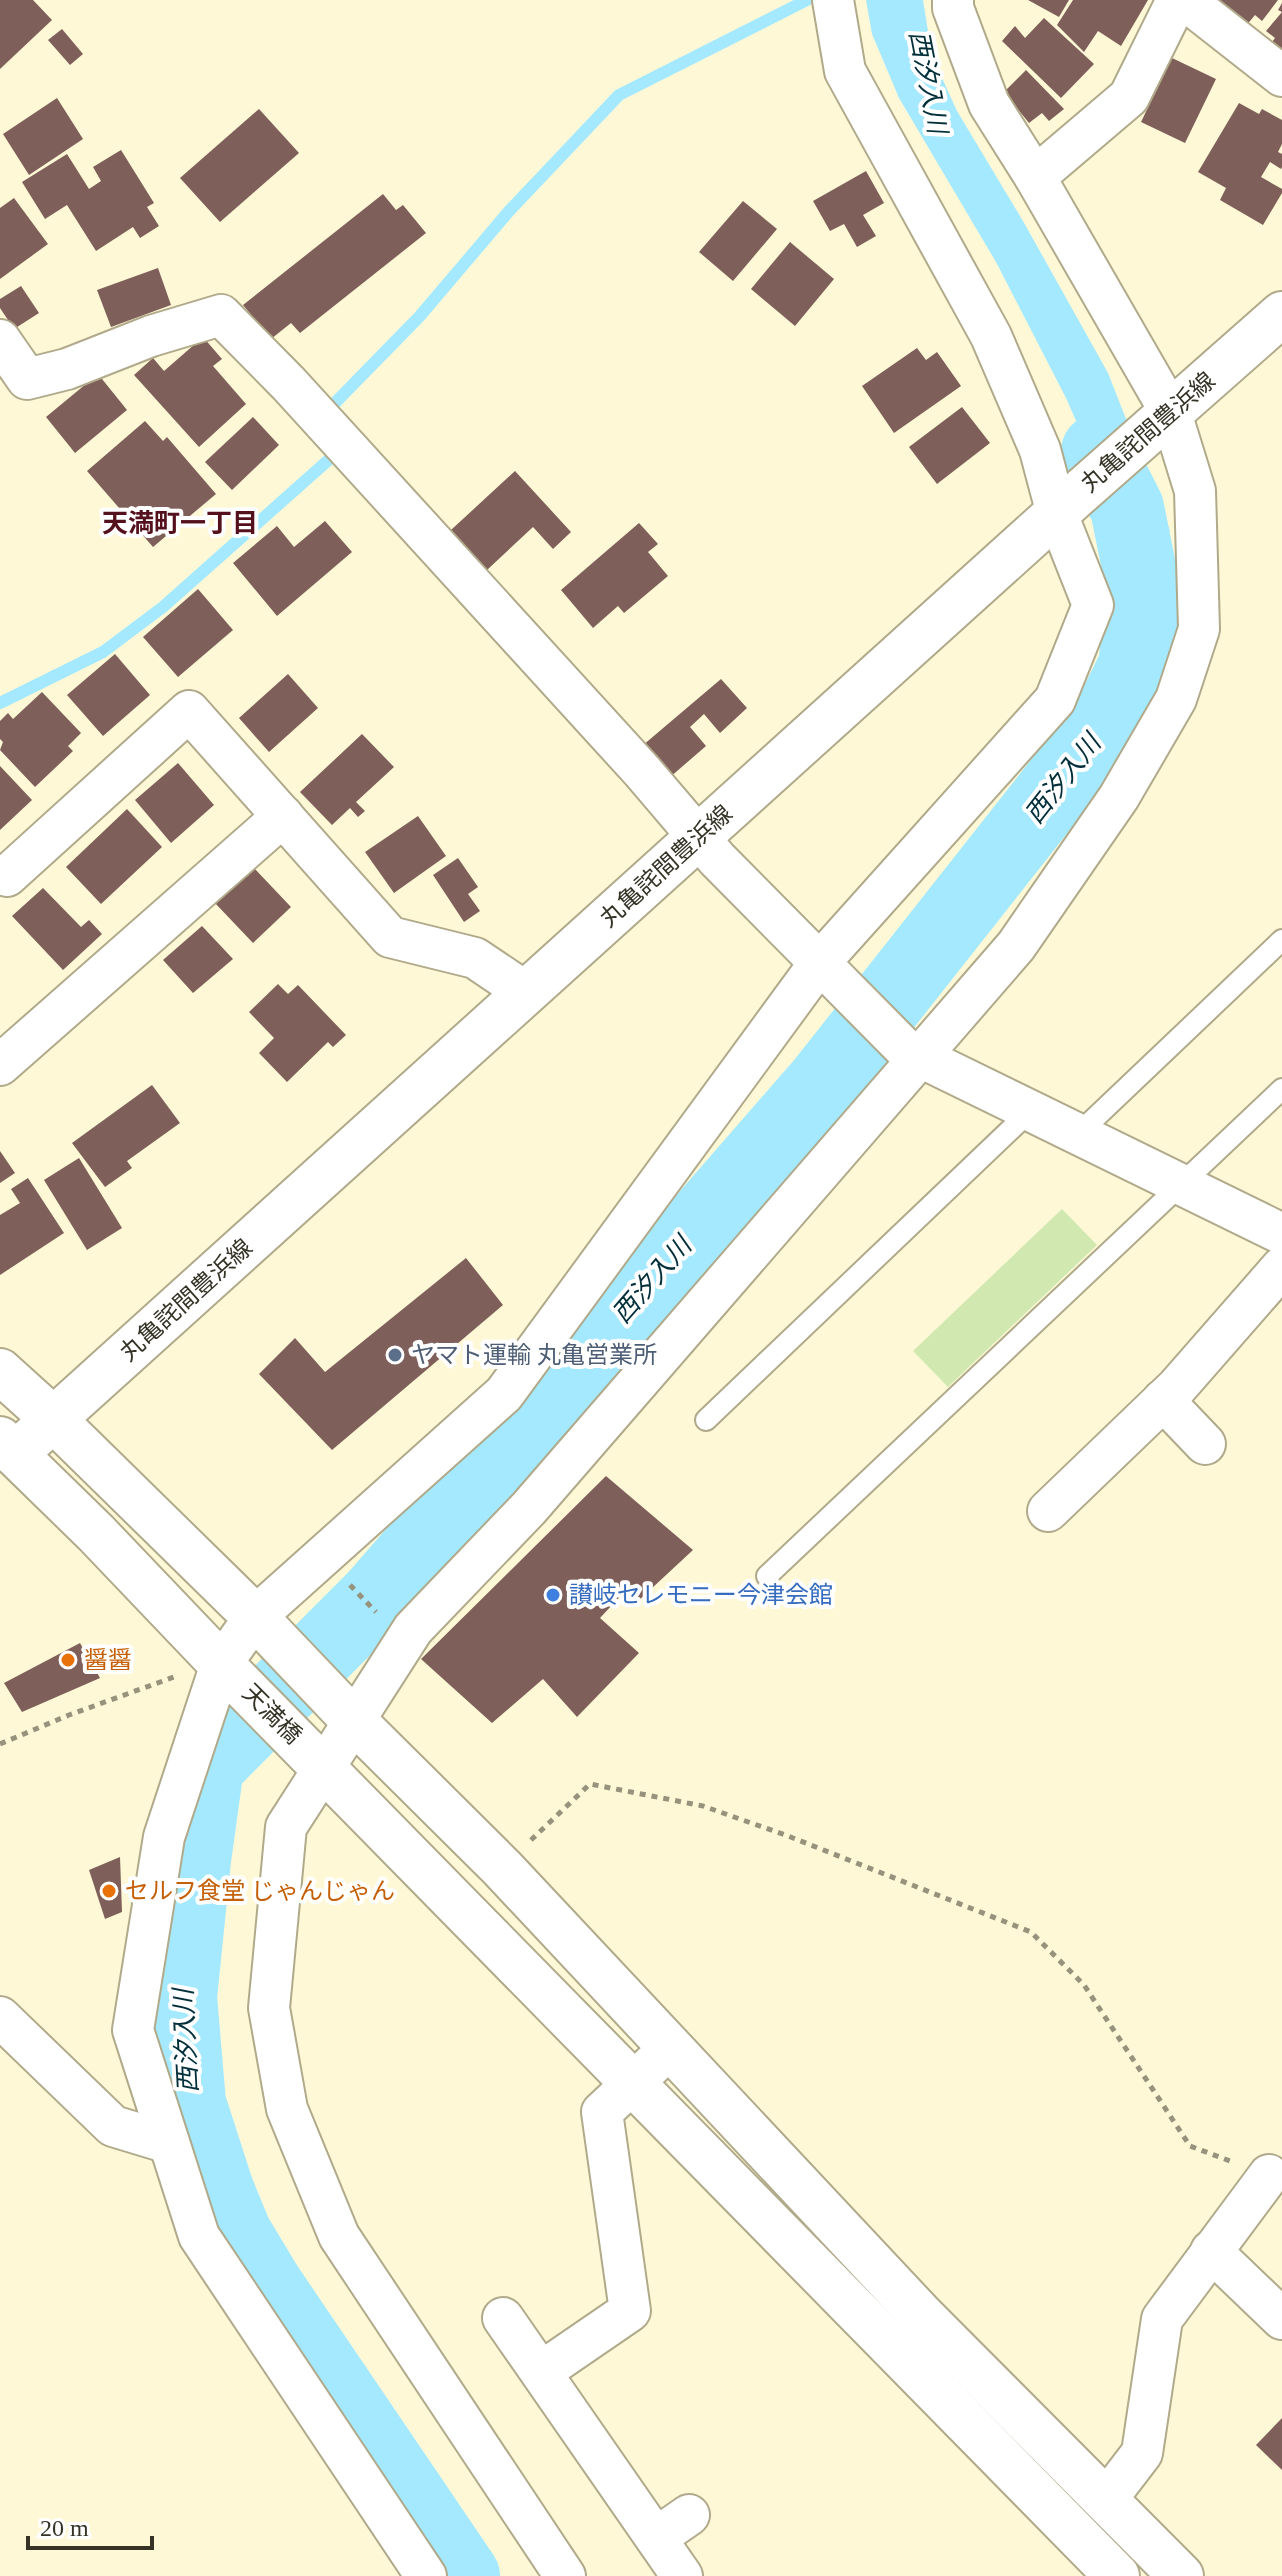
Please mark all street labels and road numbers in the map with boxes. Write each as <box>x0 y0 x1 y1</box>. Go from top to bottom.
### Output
street label: 丸亀詫間豊浜線 <box>1076 367 1220 497</box>
street label: 丸亀詫間豊浜線 <box>595 800 737 932</box>
street label: 丸亀詫間豊浜線 <box>115 1234 257 1366</box>
street label: 天満橋 <box>237 1679 307 1749</box>

